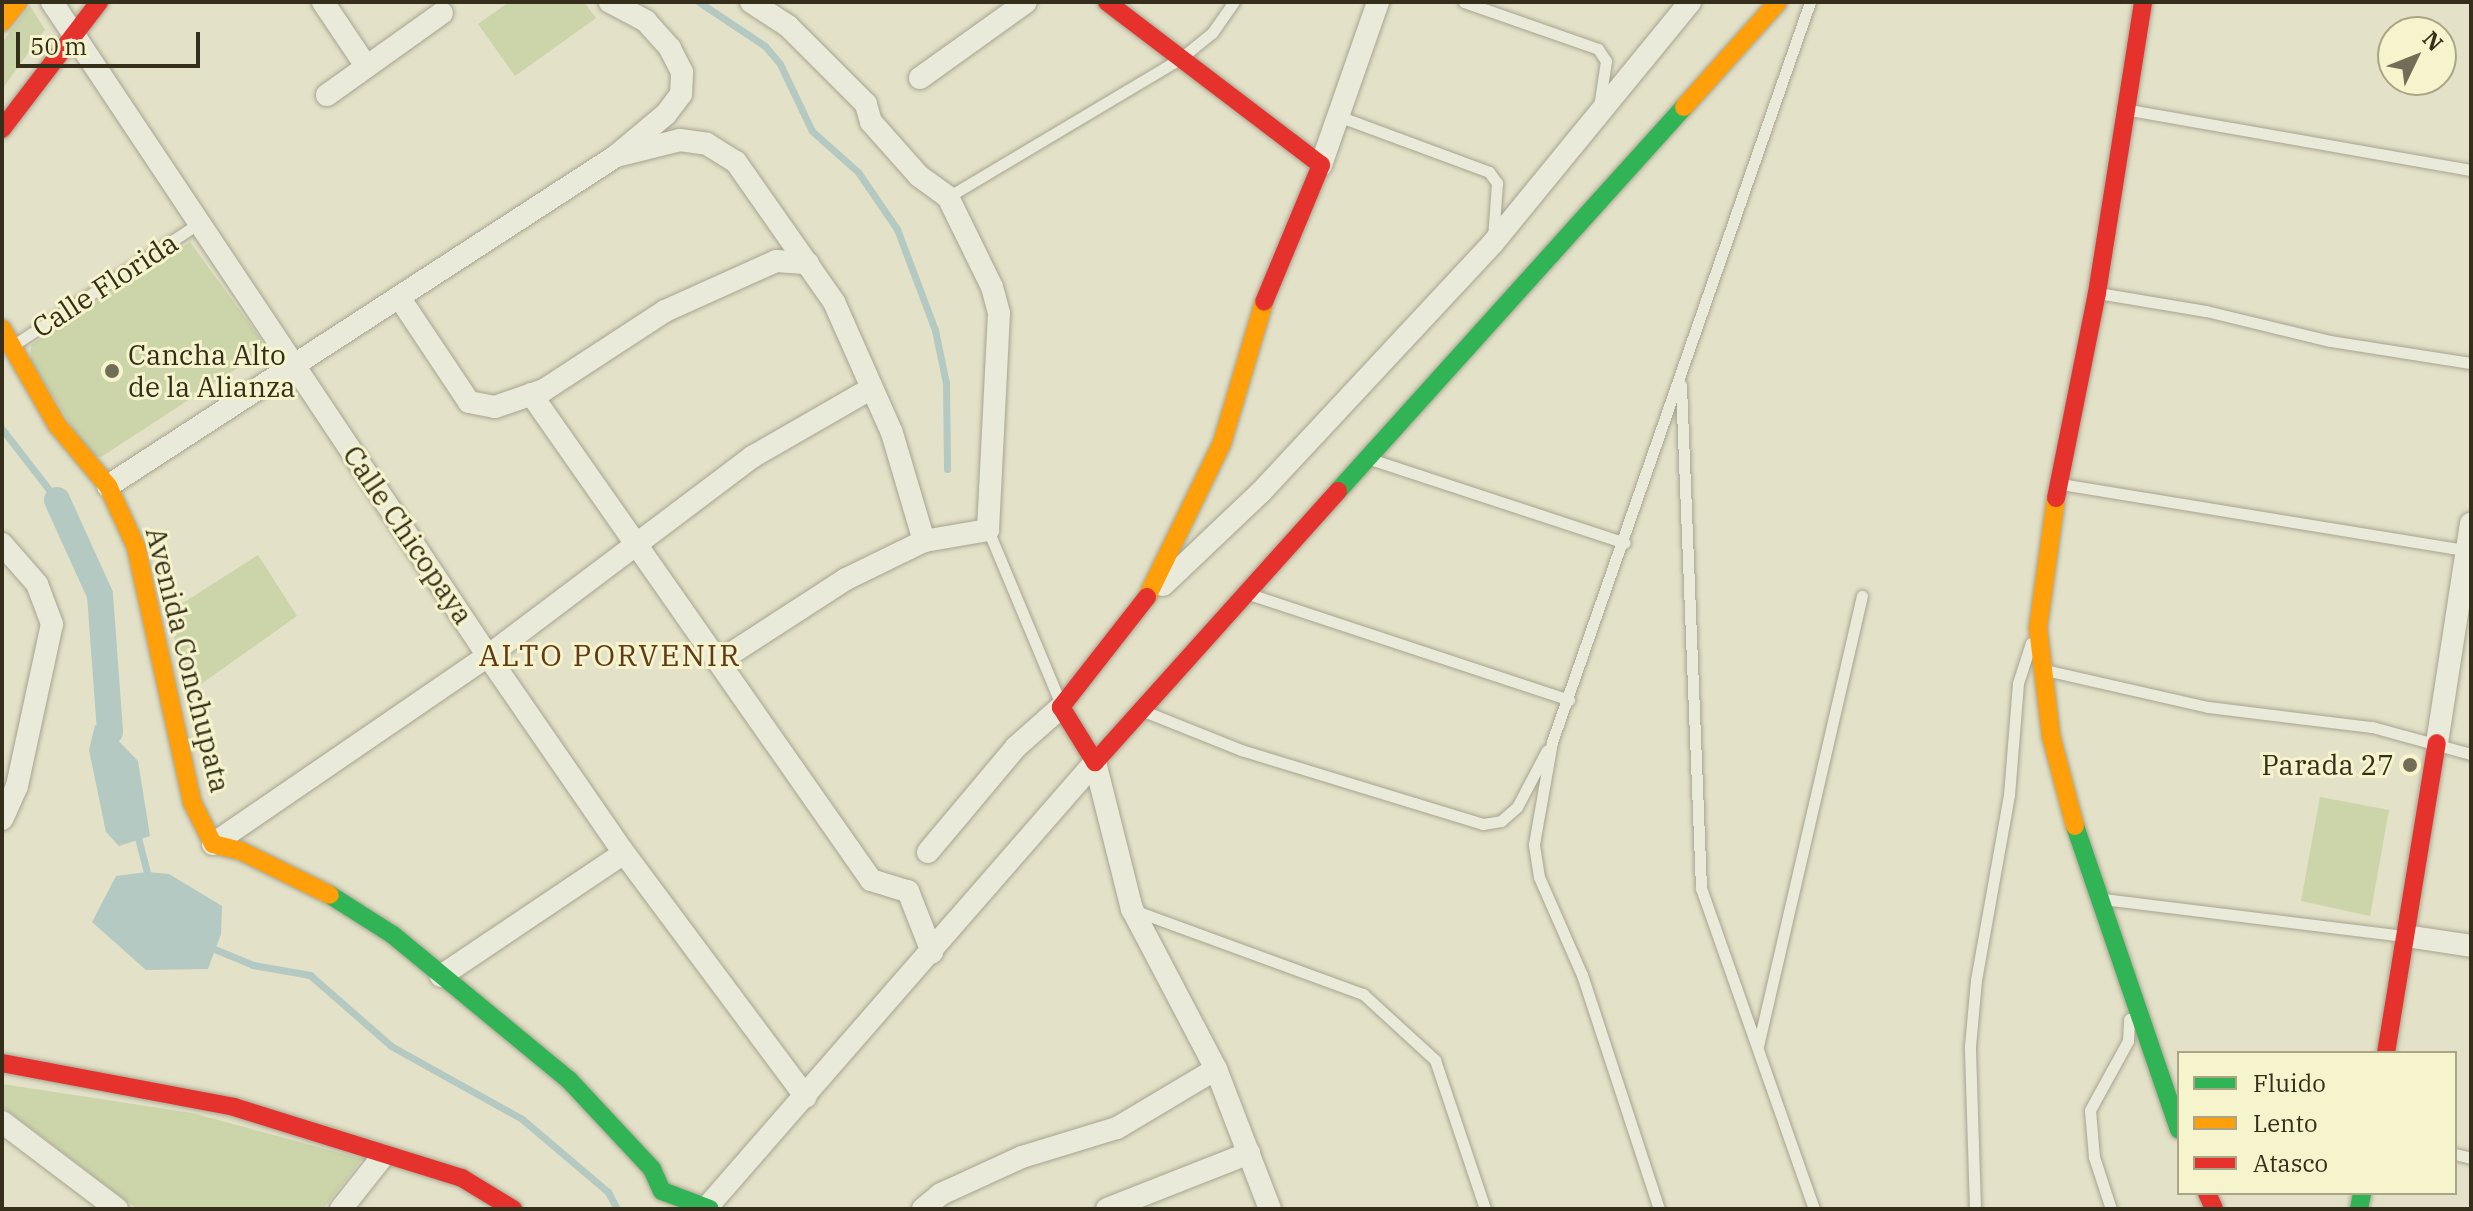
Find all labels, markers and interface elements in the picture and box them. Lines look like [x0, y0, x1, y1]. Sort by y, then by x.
scale bar [20, 16, 204, 66]
north arrow [2377, 16, 2457, 96]
text: N [2417, 24, 2450, 57]
text: 50 m [30, 30, 87, 62]
street label: Calle Florida [26, 226, 184, 344]
place label: Cancha Alto de la Alianza [128, 338, 296, 404]
marker: Cancha Alto de la Alianza [103, 362, 121, 380]
street label: Calle Chicopaya [336, 439, 480, 631]
street label: Avenida Conchupata [139, 524, 237, 796]
district label: ALTO PORVENIR [479, 637, 741, 673]
place label: Parada 27 [2262, 748, 2394, 782]
marker: Parada 27 [2401, 756, 2419, 774]
legend [2177, 1051, 2457, 1195]
text: Fluido [2253, 1067, 2326, 1099]
text: Lento [2253, 1107, 2317, 1139]
text: Atasco [2253, 1147, 2328, 1179]

